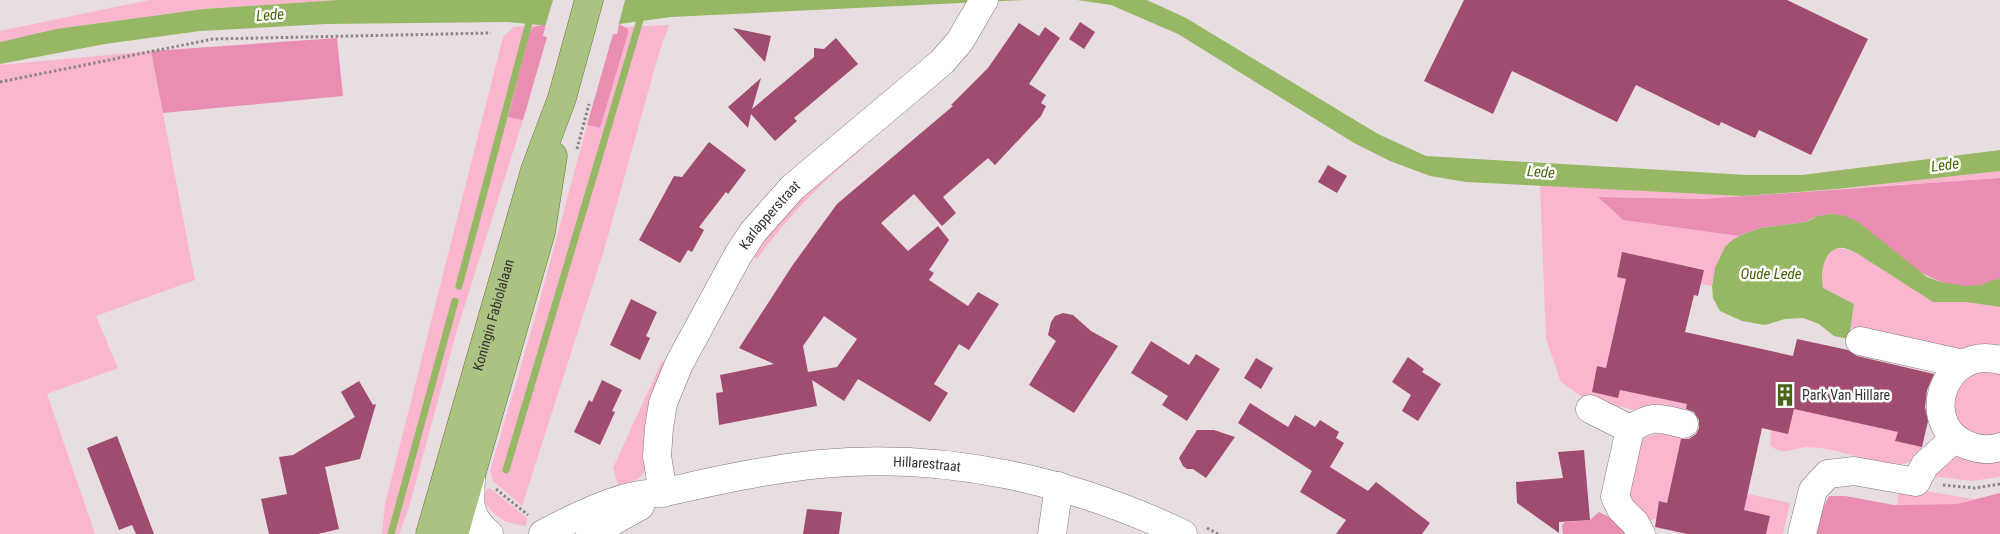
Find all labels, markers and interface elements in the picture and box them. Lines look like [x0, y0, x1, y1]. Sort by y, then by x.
water label: Lede [256, 5, 285, 25]
water label: Lede [1930, 154, 1960, 176]
water label: Lede [1527, 162, 1556, 182]
street label: Karlapperstraat [736, 177, 803, 252]
street label: Koningin Fabiolalaan [470, 257, 517, 372]
water label: Oude Lede [1740, 265, 1802, 283]
building icon: Park Van Hillare [1772, 382, 1798, 408]
place label: Park Van Hillare [1802, 387, 1891, 403]
street label: Hillarestraat [893, 453, 962, 475]

